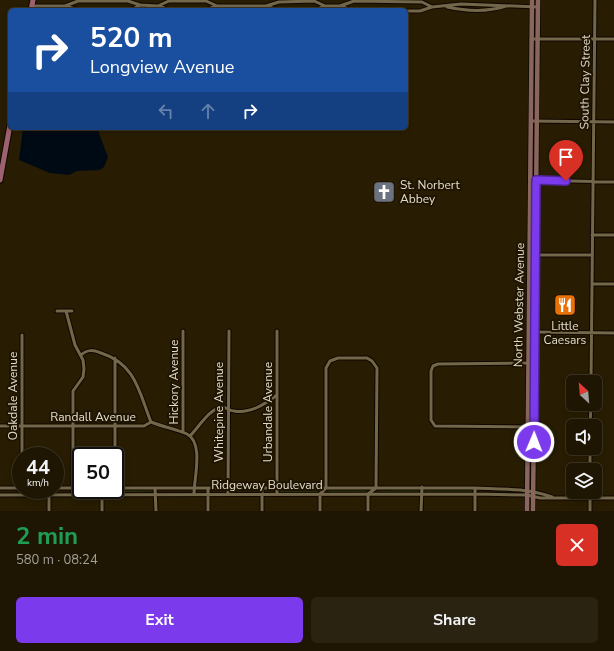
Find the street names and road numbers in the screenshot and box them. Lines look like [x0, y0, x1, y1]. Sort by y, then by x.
street label: South Clay Street [576, 34, 594, 130]
street label: North Webster Avenue [510, 243, 528, 367]
street label: Hickory Avenue [166, 340, 182, 424]
street label: Oakdale Avenue [5, 352, 21, 440]
street label: Whitepine Avenue [211, 362, 227, 462]
street label: Urbandale Avenue [260, 362, 276, 462]
street label: Randall Avenue [50, 409, 136, 425]
street label: Ridgeway Boulevard [211, 477, 323, 493]

